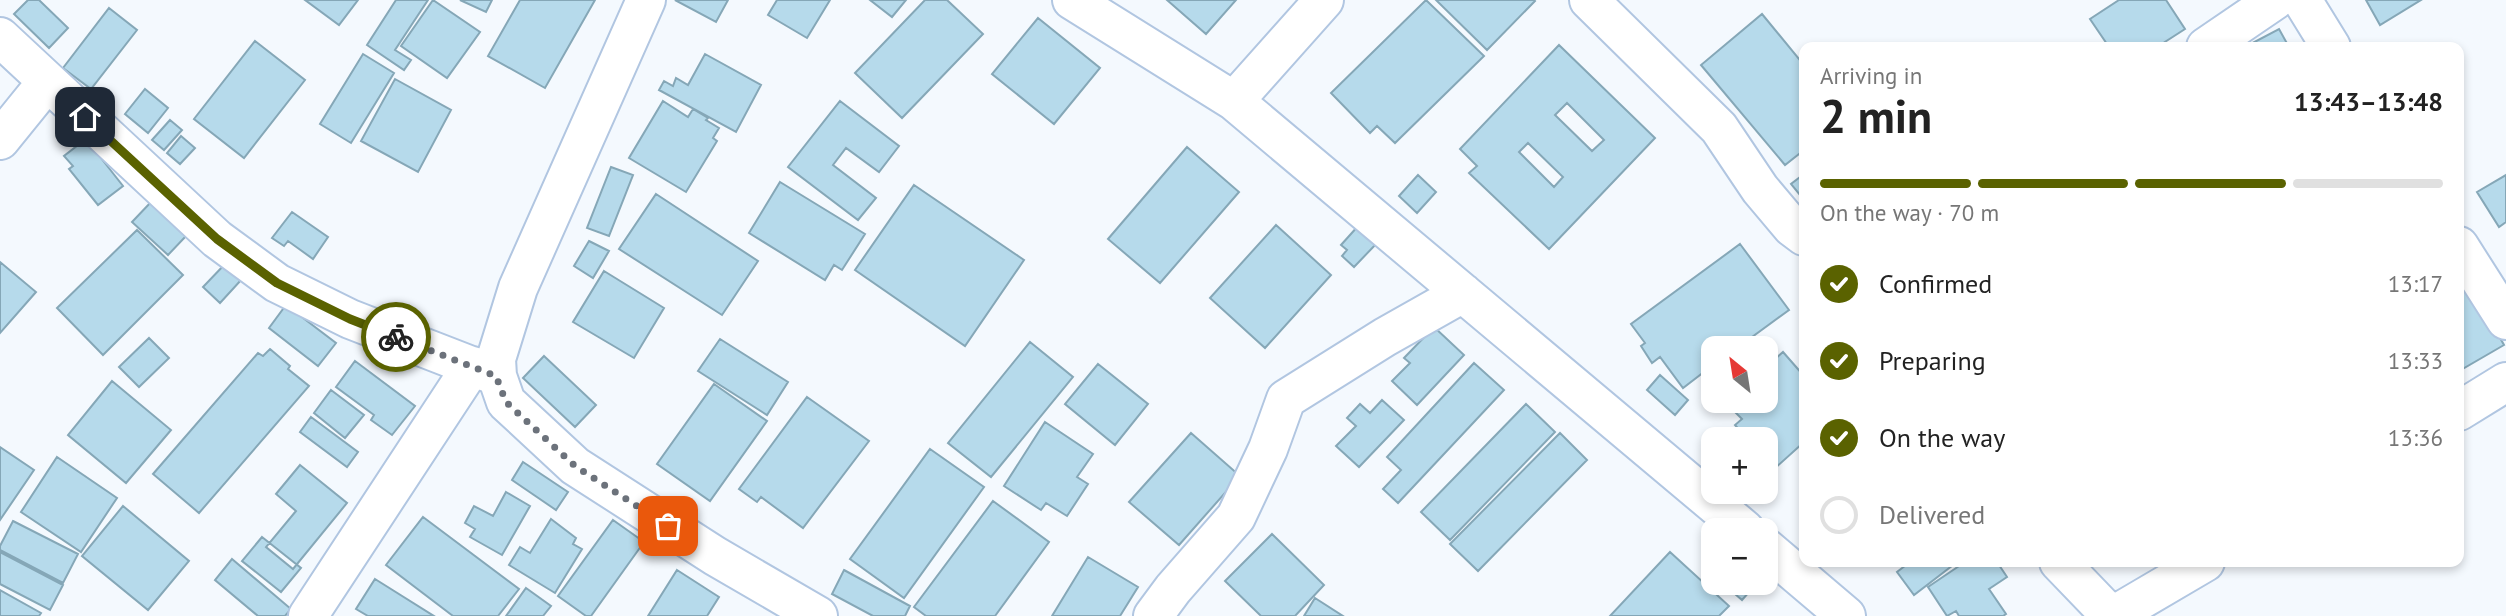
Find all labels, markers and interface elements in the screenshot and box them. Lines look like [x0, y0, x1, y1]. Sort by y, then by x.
text: Arriving in [1820, 61, 1922, 90]
text: 13:43–13:48 [2294, 85, 2443, 118]
text: 2 min [1820, 86, 1932, 146]
pin [55, 87, 115, 147]
icon: home [66, 98, 104, 136]
text: On the way · 70 m [1820, 198, 1999, 227]
icon: check [1820, 265, 1858, 303]
text: Confirmed [1879, 267, 1992, 300]
text: 13:17 [2388, 269, 2443, 298]
courier [361, 302, 431, 372]
icon: bike [377, 318, 415, 356]
north arrow [1701, 336, 1778, 413]
map controls [1701, 336, 1778, 595]
icon: check [1820, 342, 1858, 380]
text: Preparing [1879, 344, 1986, 377]
text: 13:33 [2388, 346, 2443, 375]
icon: check [1820, 419, 1858, 457]
text: On the way [1879, 421, 2005, 454]
text: 13:36 [2388, 423, 2443, 452]
button: + [1701, 427, 1778, 504]
pin [638, 496, 698, 556]
text: Delivered [1879, 498, 1985, 531]
icon: bag [649, 507, 687, 545]
button: − [1701, 518, 1778, 595]

